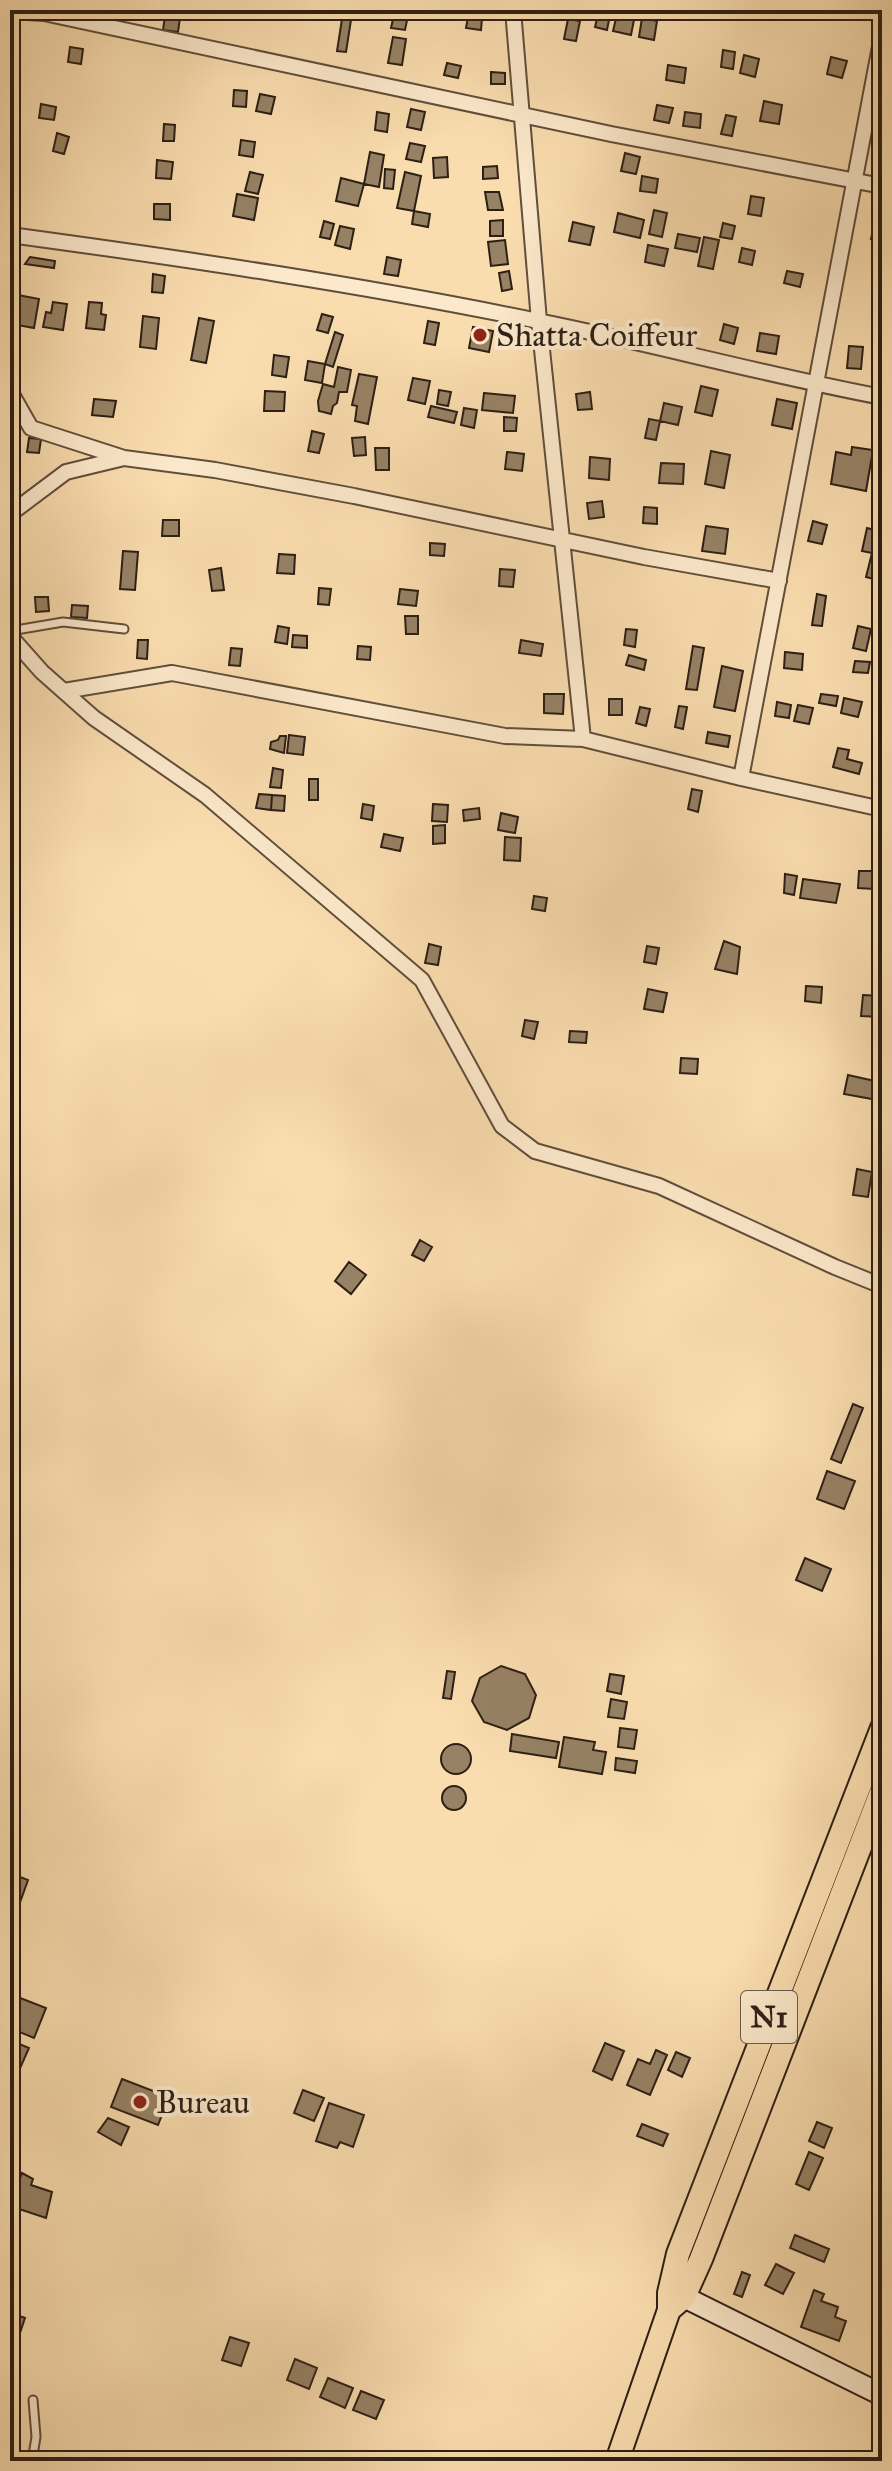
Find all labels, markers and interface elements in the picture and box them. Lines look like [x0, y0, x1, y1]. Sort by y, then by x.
place label: Shatta Coiffeur [496, 316, 697, 355]
marker: Shatta Coiffeur [471, 326, 489, 344]
road number: N1 [741, 1991, 797, 2043]
place label: Bureau [156, 2083, 250, 2122]
marker: Bureau [131, 2093, 149, 2111]

